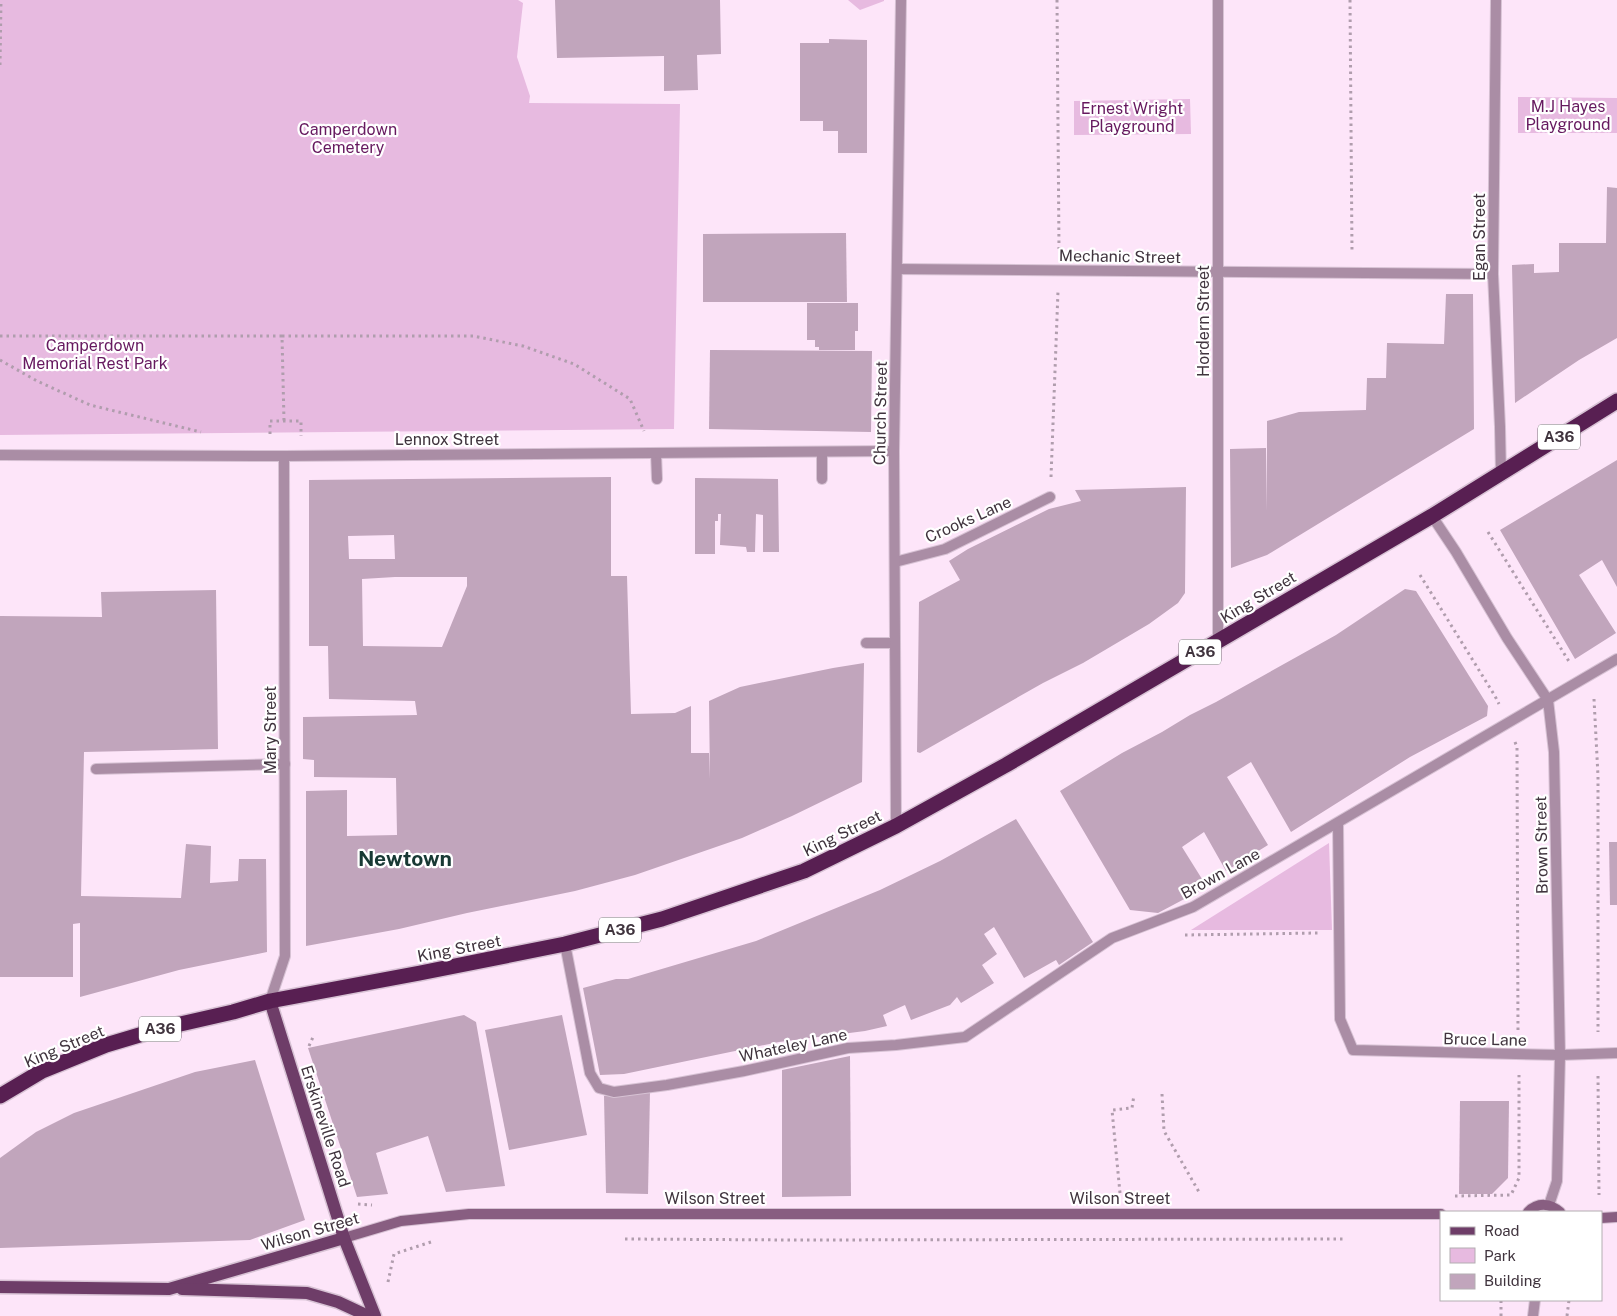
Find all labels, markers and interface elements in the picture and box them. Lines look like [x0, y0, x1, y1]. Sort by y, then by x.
park label: M.J Hayes Playground [1525, 97, 1611, 134]
park label: Ernest Wright Playground [1081, 99, 1183, 136]
park label: Camperdown Cemetery [299, 120, 397, 157]
street label: Egan Street [1470, 193, 1489, 281]
street label: Mechanic Street [1059, 246, 1181, 267]
street label: Hordern Street [1194, 265, 1213, 377]
park label: Camperdown Memorial Rest Park [22, 336, 168, 373]
street label: Church Street [870, 361, 891, 465]
road number: A36 [1538, 424, 1580, 450]
street label: Lennox Street [395, 430, 499, 449]
street label: Crooks Lane [922, 492, 1014, 547]
street label: King Street [1217, 567, 1299, 627]
road number: A36 [1179, 640, 1221, 664]
street label: Mary Street [261, 686, 280, 774]
street label: Brown Street [1531, 796, 1552, 894]
street label: King Street [800, 806, 884, 861]
street label: Brown Lane [1177, 844, 1263, 903]
district label: Newtown [358, 846, 452, 871]
road number: A36 [599, 918, 641, 942]
street label: King Street [416, 931, 503, 966]
road number: A36 [139, 1016, 181, 1042]
street label: King Street [21, 1021, 107, 1072]
street label: Whateley Lane [737, 1025, 849, 1066]
street label: Bruce Lane [1443, 1029, 1527, 1050]
street label: Erskineville Road [297, 1063, 354, 1190]
street label: Wilson Street [665, 1189, 765, 1208]
street label: Wilson Street [1070, 1189, 1170, 1208]
street label: Wilson Street [259, 1208, 361, 1255]
legend [1440, 1211, 1602, 1301]
text: Road [1484, 1222, 1520, 1239]
text: Park [1484, 1247, 1516, 1264]
text: Building [1484, 1272, 1542, 1289]

